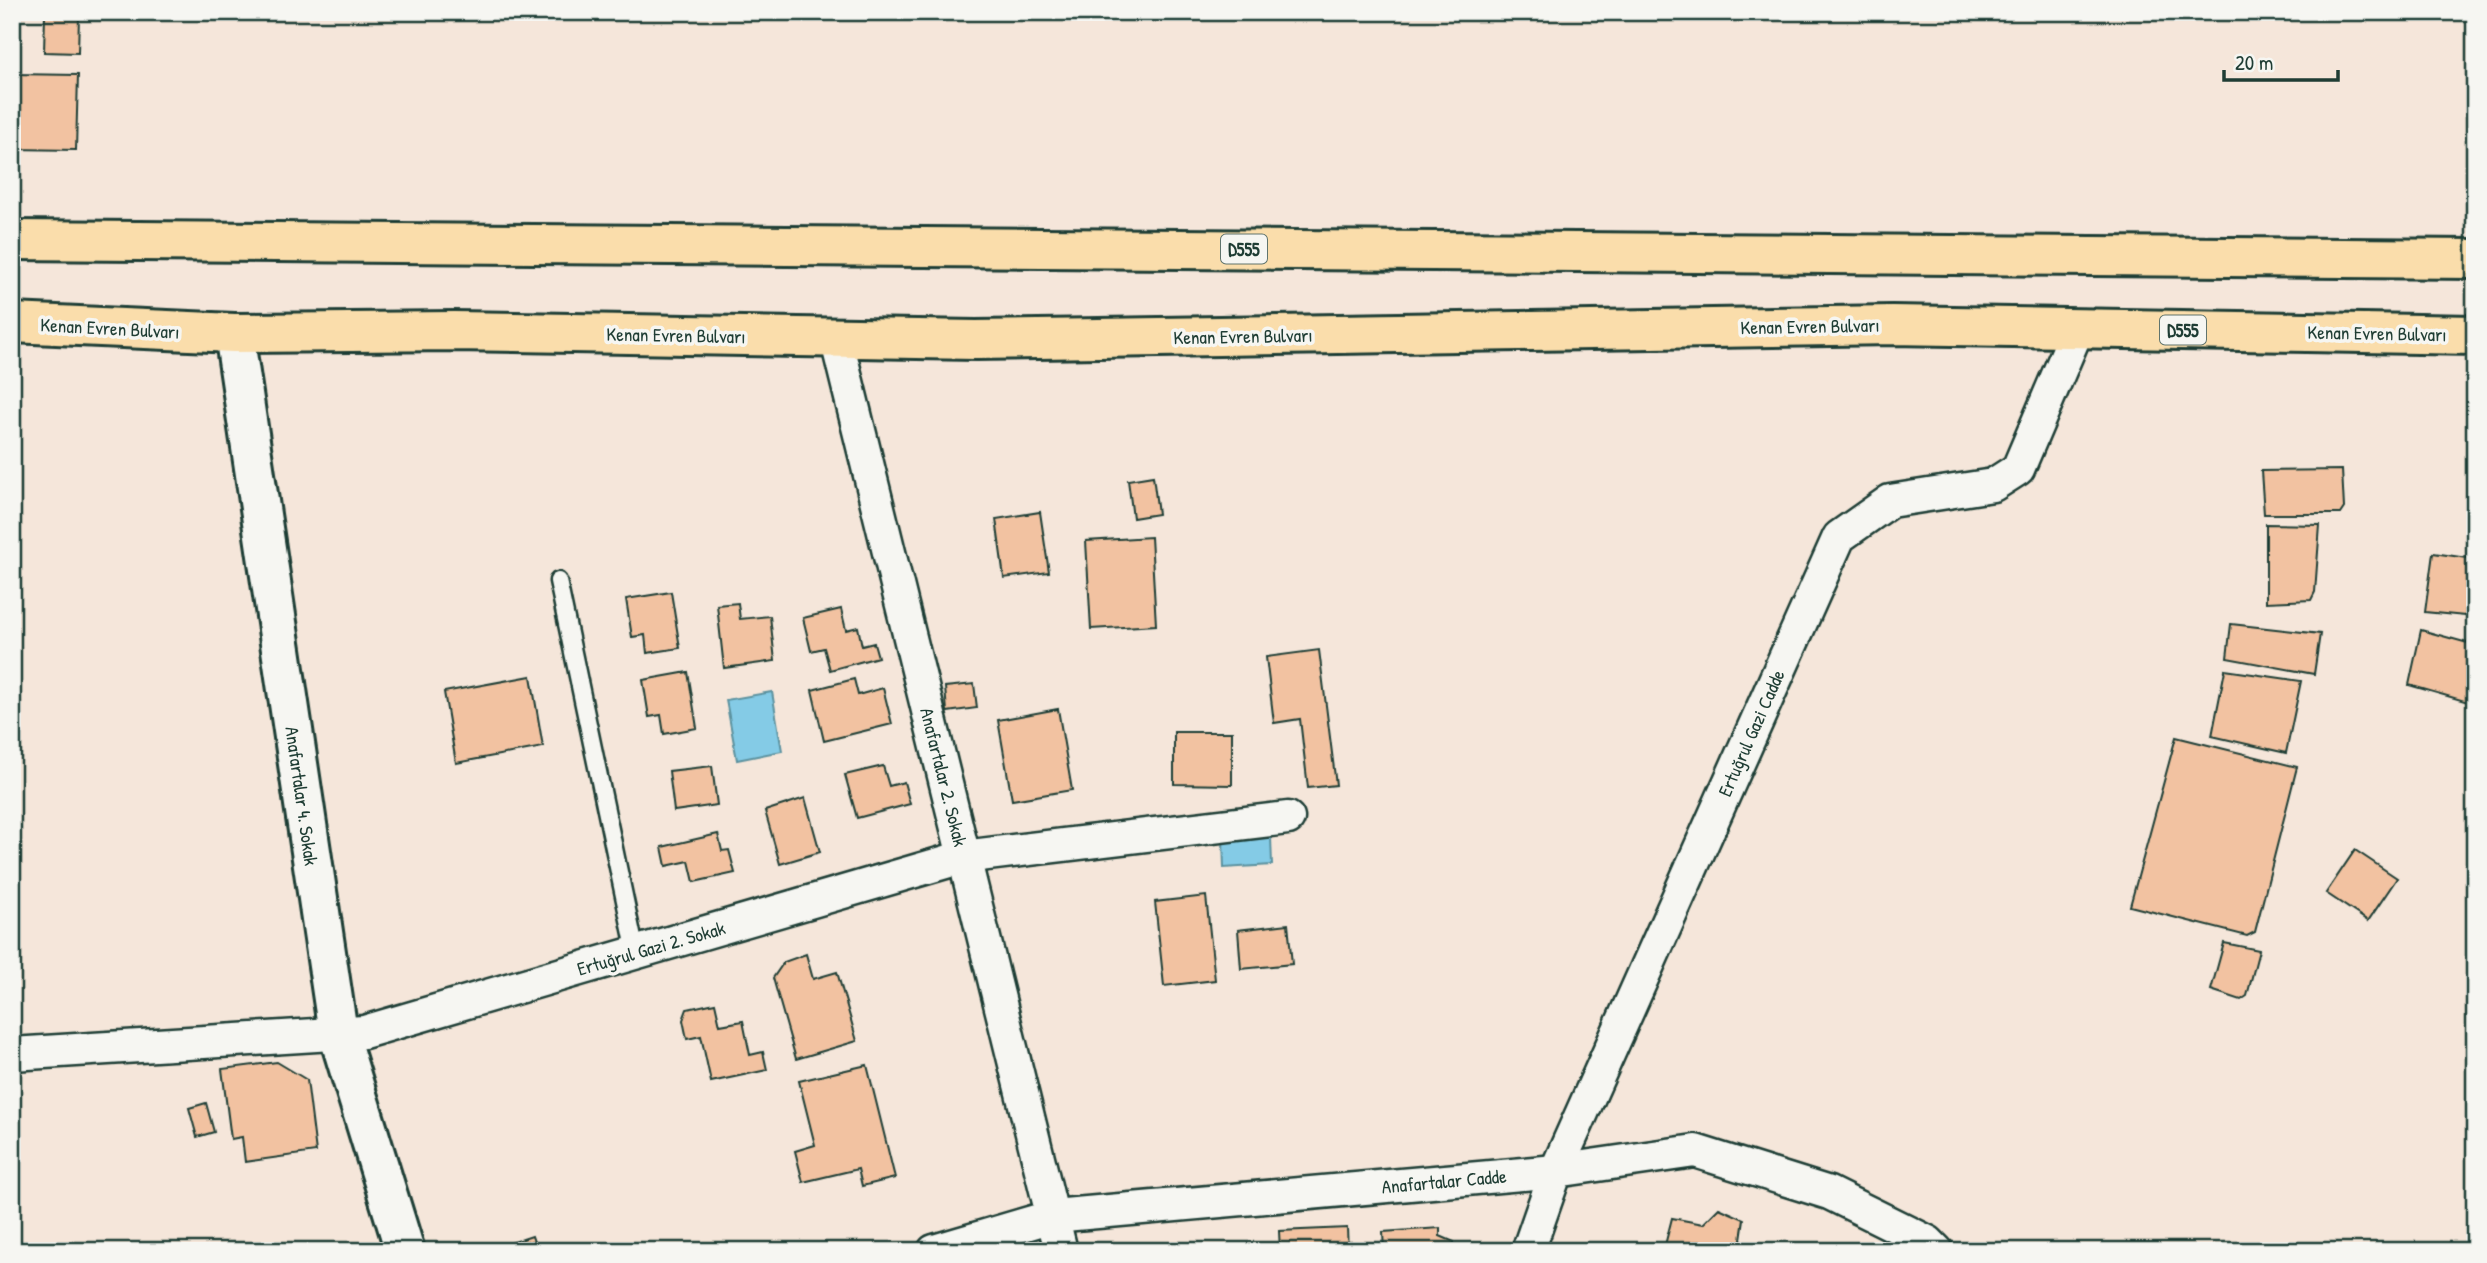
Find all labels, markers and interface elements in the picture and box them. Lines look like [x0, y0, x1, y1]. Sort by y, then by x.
scale bar [2224, 38, 2338, 82]
text: 20 m [2235, 48, 2273, 77]
road number: D555 [1221, 234, 1267, 264]
street label: Kenan Evren Bulvarı [40, 311, 180, 345]
street label: Kenan Evren Bulvarı [1740, 312, 1880, 340]
road number: D555 [2160, 316, 2206, 344]
street label: Kenan Evren Bulvarı [2307, 319, 2447, 347]
street label: Kenan Evren Bulvarı [606, 321, 746, 349]
street label: Kenan Evren Bulvarı [1173, 322, 1313, 350]
street label: Ertuğrul Gazi Cadde [1711, 665, 1791, 801]
street label: Anafartalar 2. Sokak [914, 705, 974, 849]
street label: Anafartalar 4. Sokak [279, 725, 325, 867]
street label: Ertuğrul Gazi 2. Sokak [574, 914, 728, 982]
street label: Anafartalar Cadde [1380, 1163, 1508, 1199]

